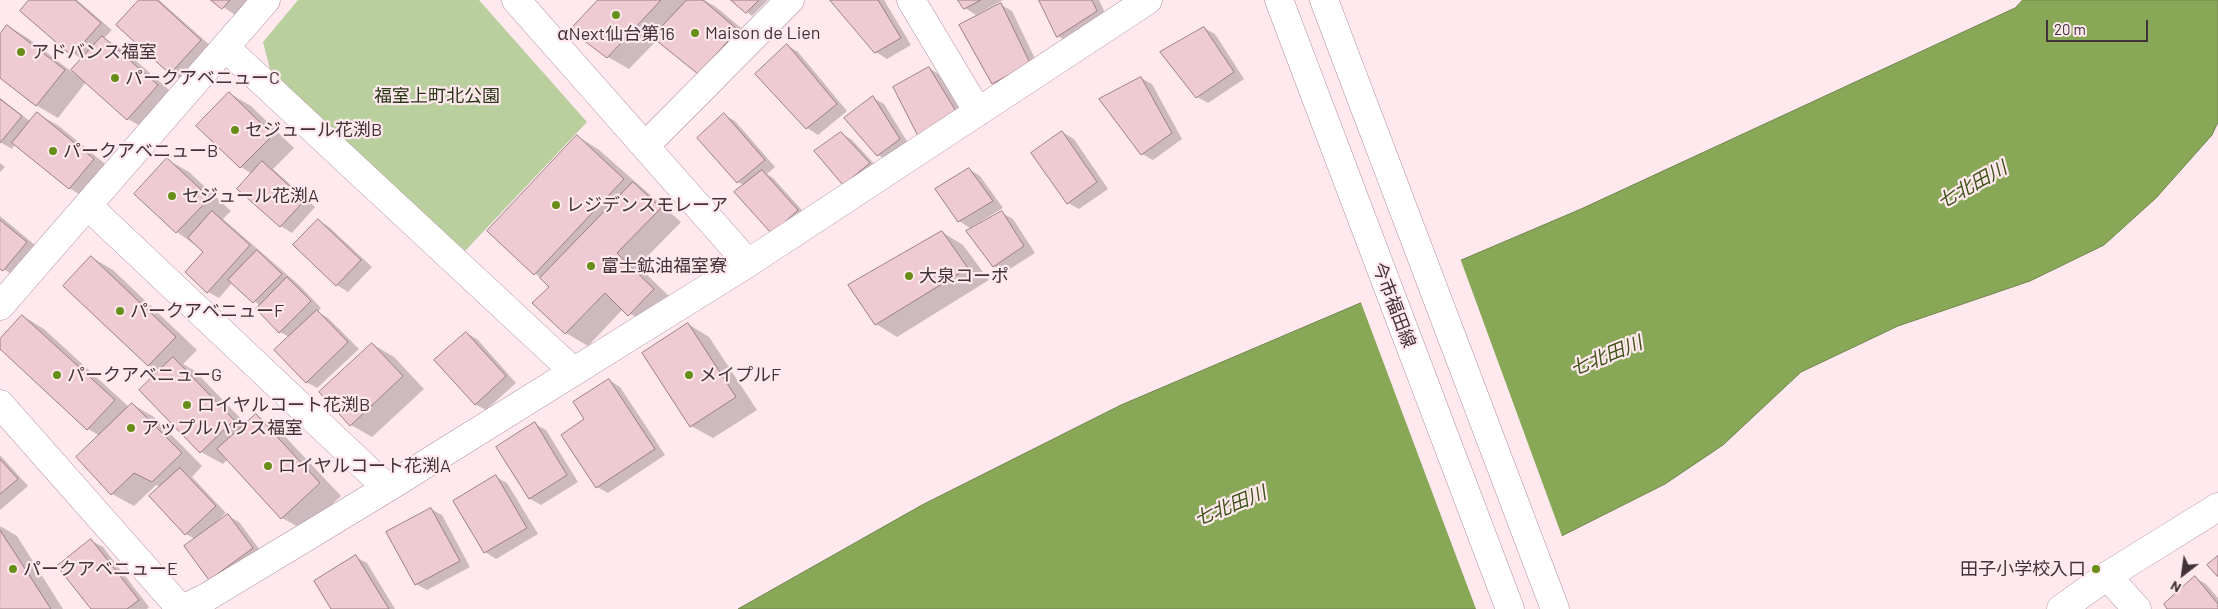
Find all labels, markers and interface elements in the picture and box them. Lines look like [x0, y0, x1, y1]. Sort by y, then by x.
marker: αNext仙台第16 [610, 9, 622, 21]
scale bar [2048, 10, 2150, 42]
text: 20 m [2054, 20, 2086, 38]
place label: Maison de Lien [705, 22, 821, 44]
place label: αNext仙台第16 [557, 23, 675, 45]
marker: Maison de Lien [689, 27, 701, 39]
place label: アドバンス福室 [31, 41, 157, 63]
marker: アドバンス福室 [15, 46, 27, 58]
place label: パークアベニューC [125, 67, 280, 89]
marker: パークアベニューC [109, 72, 121, 84]
park label: 福室上町北公園 [374, 85, 500, 107]
place label: セジュール花渕B [245, 119, 382, 141]
marker: セジュール花渕B [229, 124, 241, 136]
place label: パークアベニューB [63, 140, 218, 162]
marker: パークアベニューB [47, 145, 59, 157]
water label: 七北田川 [1933, 157, 2011, 213]
place label: セジュール花渕A [182, 185, 319, 207]
marker: セジュール花渕A [166, 190, 178, 202]
place label: レジデンスモレーア [566, 194, 728, 216]
marker: レジデンスモレーア [550, 199, 562, 211]
place label: 富士鉱油福室寮 [601, 255, 727, 277]
street label: 今市福田線 [1368, 259, 1420, 351]
marker: 富士鉱油福室寮 [585, 260, 597, 272]
place label: 大泉コーポ [919, 265, 1009, 287]
marker: 大泉コーポ [903, 270, 915, 282]
place label: パークアベニューF [130, 300, 284, 322]
marker: パークアベニューF [114, 305, 126, 317]
water label: 七北田川 [1566, 331, 1646, 381]
place label: パークアベニューG [67, 364, 222, 386]
place label: メイプルF [699, 364, 781, 386]
marker: パークアベニューG [51, 369, 63, 381]
marker: メイプルF [683, 369, 695, 381]
place label: ロイヤルコート花渕B [197, 394, 370, 416]
marker: ロイヤルコート花渕B [181, 399, 193, 411]
place label: アップルハウス福室 [141, 417, 303, 439]
marker: アップルハウス福室 [125, 422, 137, 434]
place label: ロイヤルコート花渕A [278, 455, 451, 477]
marker: ロイヤルコート花渕A [262, 460, 274, 472]
water label: 七北田川 [1190, 481, 1270, 531]
north arrow [2158, 549, 2208, 599]
place label: パークアベニューE [23, 558, 178, 580]
place label: 田子小学校入口 [1960, 558, 2086, 580]
marker: パークアベニューE [7, 563, 19, 575]
marker: 田子小学校入口 [2090, 563, 2102, 575]
text: N [2167, 578, 2184, 597]

